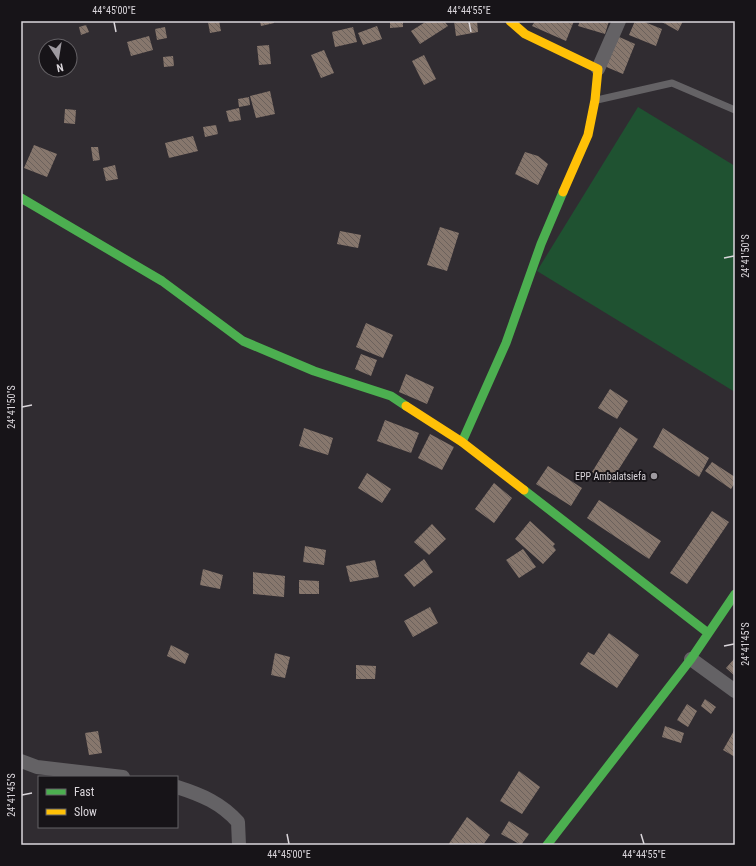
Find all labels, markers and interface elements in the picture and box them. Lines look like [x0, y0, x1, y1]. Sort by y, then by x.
text: 44°45'00"E [92, 5, 136, 16]
text: 44°44'55"E [447, 5, 491, 16]
north arrow [38, 38, 78, 78]
text: N [55, 60, 65, 74]
text: 24°41'50"S [740, 234, 751, 278]
text: 24°41'50"S [6, 385, 17, 429]
place label: EPP Ambalatsiefa [575, 471, 646, 482]
marker: EPP Ambalatsiefa [649, 471, 659, 481]
text: 24°41'45"S [740, 622, 751, 666]
text: 24°41'45"S [6, 773, 17, 817]
legend [38, 776, 178, 828]
text: Fast [74, 785, 95, 799]
text: Slow [74, 805, 97, 819]
text: 44°45'00"E [267, 849, 311, 860]
text: 44°44'55"E [622, 849, 666, 860]

